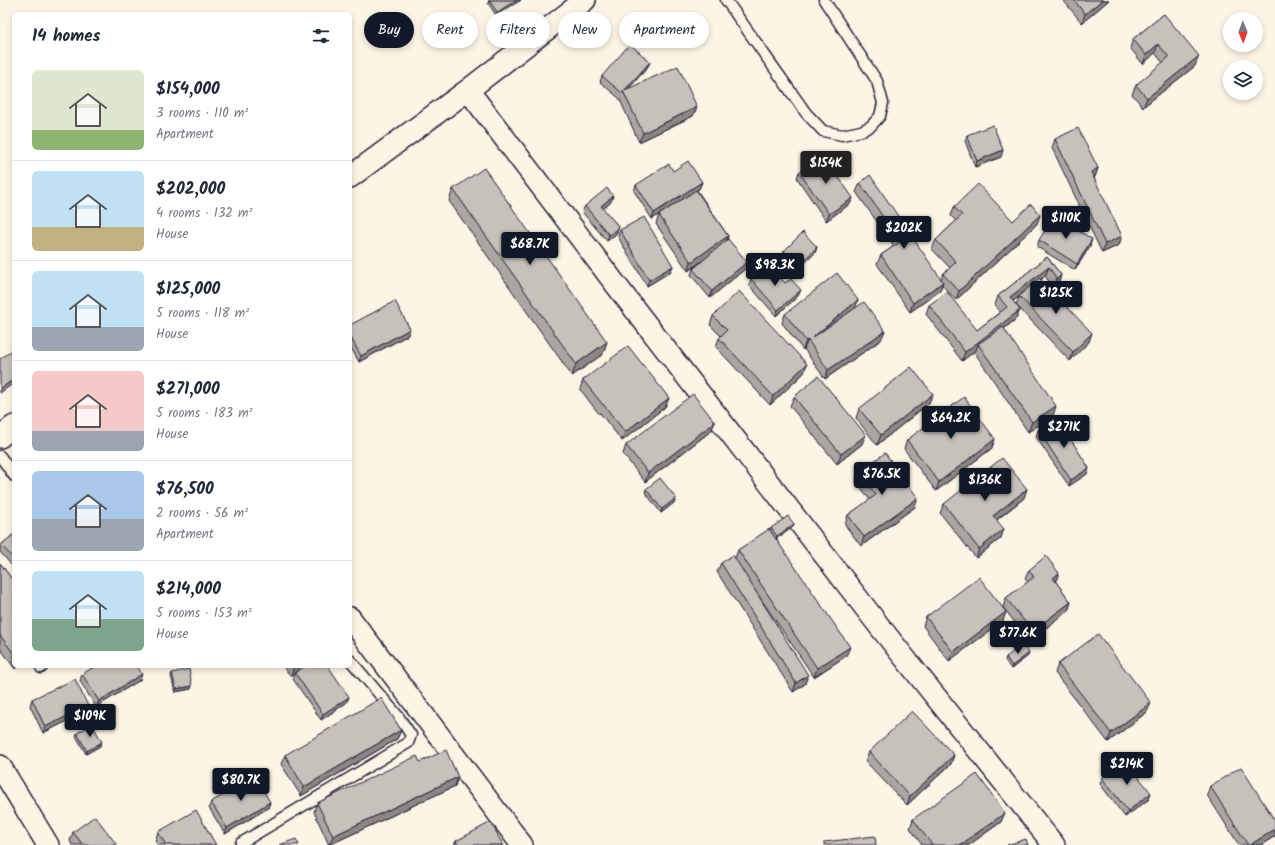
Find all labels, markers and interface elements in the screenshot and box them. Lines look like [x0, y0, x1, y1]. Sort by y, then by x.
chip: Buy [364, 12, 414, 48]
chip: Rent [422, 12, 478, 48]
chip: Filters [486, 12, 550, 48]
chip: New [558, 12, 611, 48]
chip: Apartment [619, 12, 709, 48]
north arrow [1223, 12, 1263, 52]
map controls [1223, 12, 1263, 100]
text: 14 homes [32, 23, 100, 50]
icon: filters [310, 25, 332, 47]
button: layers [1223, 60, 1263, 100]
text: $154,000 [156, 76, 220, 103]
icon: home [64, 86, 112, 134]
text: 3 rooms · 110 m² [156, 103, 248, 124]
text: Apartment [156, 124, 214, 145]
pin: $154K [798, 151, 854, 185]
text: $154K [809, 153, 843, 174]
text: $202,000 [156, 176, 225, 203]
icon: home [64, 187, 112, 235]
text: 4 rooms · 132 m² [156, 203, 252, 224]
pin: $110K [1038, 206, 1094, 240]
text: $110K [1051, 208, 1081, 229]
pin: $202K [876, 216, 932, 250]
text: $202K [885, 218, 923, 239]
text: House [156, 224, 188, 245]
pin: $68.7K [497, 232, 563, 266]
text: $68.7K [510, 234, 550, 255]
pin: $98.3K [742, 253, 808, 287]
text: $98.3K [755, 255, 795, 276]
text: $125,000 [156, 276, 220, 303]
pin: $125K [1028, 281, 1084, 315]
text: $125K [1039, 283, 1073, 304]
icon: home [64, 287, 112, 335]
text: 5 rooms · 118 m² [156, 303, 249, 324]
text: House [156, 324, 188, 345]
text: $271,000 [156, 376, 220, 403]
icon: home [64, 387, 112, 435]
text: 5 rooms · 183 m² [156, 403, 253, 424]
pin: $64.2K [918, 406, 984, 440]
text: $64.2K [931, 408, 971, 429]
pin: $271K [1036, 415, 1092, 449]
text: $271K [1047, 417, 1081, 438]
text: House [156, 424, 188, 445]
pin: $76.5K [849, 462, 915, 496]
text: $76.5K [863, 464, 901, 485]
pin: $136K [957, 468, 1013, 502]
text: $136K [968, 470, 1002, 491]
text: $76,500 [156, 476, 214, 503]
icon: home [64, 487, 112, 535]
text: 2 rooms · 56 m² [156, 503, 248, 524]
text: Apartment [156, 524, 214, 545]
text: $214,000 [156, 576, 221, 603]
icon: home [64, 587, 112, 635]
text: 5 rooms · 153 m² [156, 603, 252, 624]
pin: $77.6K [985, 621, 1051, 655]
text: $77.6K [999, 623, 1037, 644]
text: House [156, 624, 188, 645]
pin: $109K [62, 704, 118, 738]
text: $109K [74, 706, 106, 727]
pin: $214K [1099, 752, 1155, 786]
text: $214K [1110, 754, 1144, 775]
pin: $80.7K [208, 768, 274, 802]
text: $80.7K [221, 770, 261, 791]

